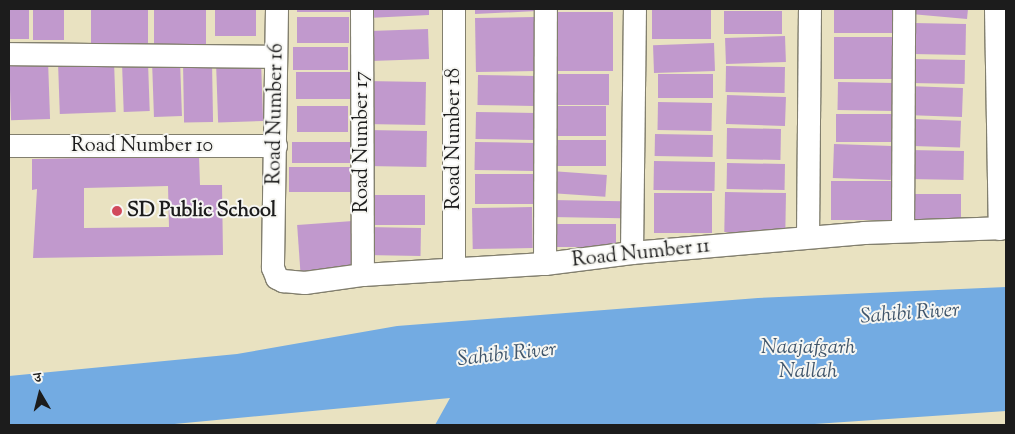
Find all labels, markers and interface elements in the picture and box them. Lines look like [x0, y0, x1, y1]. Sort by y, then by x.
street label: Road Number 16 [263, 43, 289, 185]
street label: Road Number 18 [442, 68, 466, 210]
street label: Road Number 17 [350, 71, 374, 213]
street label: Road Number 10 [71, 134, 213, 158]
place label: SD Public School [127, 199, 276, 223]
marker: SD Public School [111, 205, 123, 217]
street label: Road Number 11 [571, 235, 711, 273]
water label: Sahibi River [860, 298, 960, 330]
water label: Naajafgarh Nallah [761, 335, 855, 385]
water label: Sahibi River [456, 337, 558, 373]
north arrow [15, 369, 65, 419]
text: उ [33, 369, 43, 390]

